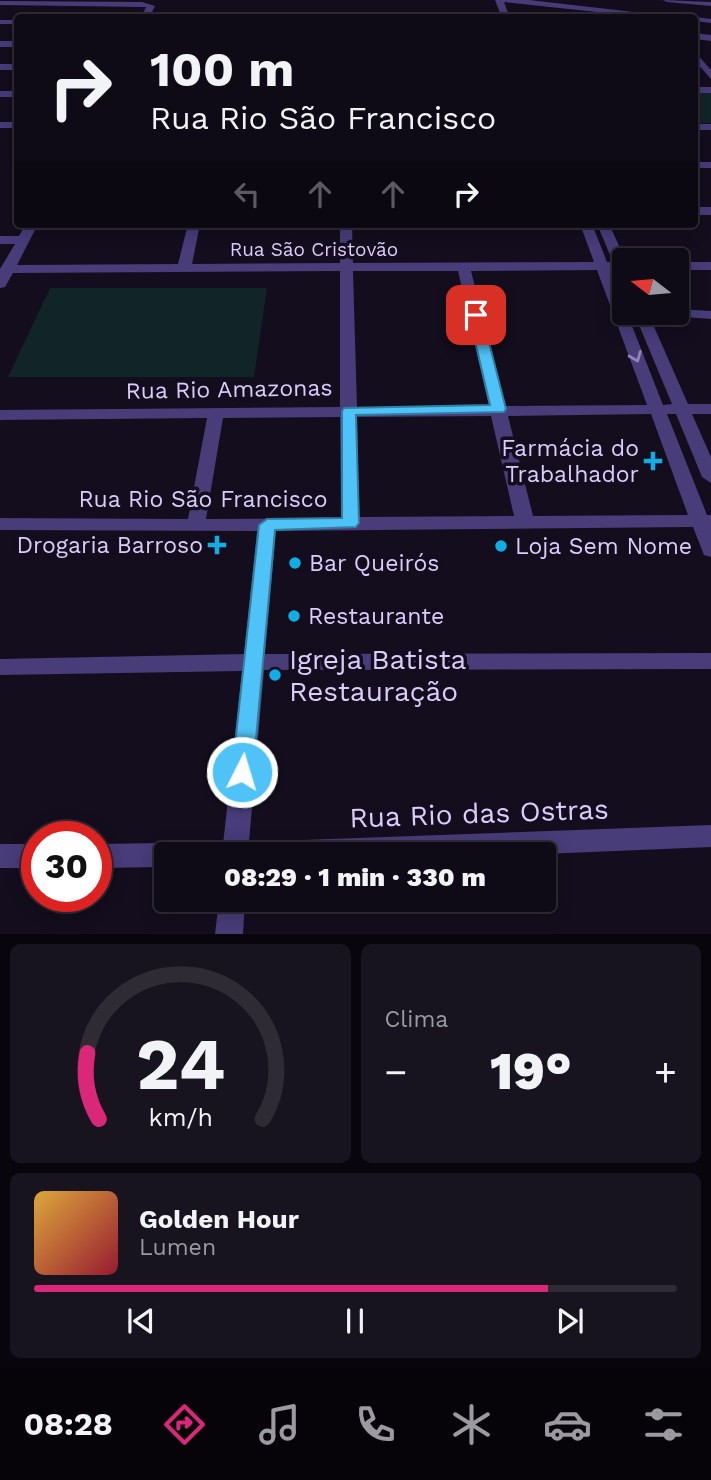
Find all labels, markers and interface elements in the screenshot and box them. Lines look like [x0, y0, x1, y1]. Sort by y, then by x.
text: 100 m [150, 40, 294, 98]
icon: right [35, 42, 126, 133]
text: Rua Rio São Francisco [150, 99, 496, 137]
icon: left [228, 175, 266, 213]
icon: ahead [301, 175, 339, 213]
icon: ahead [374, 175, 412, 213]
icon: right [447, 175, 485, 213]
street label: Rua São Cristovão [230, 238, 398, 261]
north arrow [612, 248, 690, 326]
map controls [612, 248, 689, 325]
pin [446, 285, 506, 345]
icon: arrive [457, 296, 495, 334]
one-way arrow [627, 350, 641, 362]
street label: Rua Rio Amazonas [125, 374, 333, 405]
place label: Farmácia do Trabalhador [501, 435, 639, 488]
marker: Farmácia do Trabalhador [645, 453, 661, 469]
street label: Rua Rio São Francisco [79, 486, 327, 513]
place label: Drogaria Barroso [16, 532, 203, 559]
place label: Loja Sem Nome [515, 533, 692, 560]
marker: Drogaria Barroso [209, 537, 225, 553]
marker: Loja Sem Nome [493, 538, 509, 554]
place label: Bar Queirós [309, 550, 439, 577]
marker: Bar Queirós [287, 555, 303, 571]
place label: Restaurante [308, 603, 444, 630]
marker: Restaurante [286, 608, 302, 624]
place label: Igreja Batista Restauração [289, 643, 466, 708]
marker: Igreja Batista Restauração [267, 667, 283, 683]
position arrow [205, 735, 279, 809]
street label: Rua Rio das Ostras [349, 792, 609, 835]
speed limit sign: 30 [21, 821, 112, 912]
text: 08:29 · 1 min · 330 m [224, 862, 486, 892]
text: Clima [385, 1006, 448, 1033]
text: 24 [135, 1022, 225, 1108]
text: 19° [490, 1041, 572, 1102]
text: − [385, 1050, 407, 1094]
text: + [654, 1050, 677, 1094]
text: km/h [148, 1103, 212, 1132]
text: Golden Hour [139, 1204, 299, 1234]
text: Lumen [139, 1234, 216, 1261]
icon: previous [122, 1302, 160, 1340]
icon: pause [336, 1302, 374, 1340]
icon: next [551, 1302, 589, 1340]
icon: directions [160, 1400, 209, 1449]
icon: music [255, 1400, 304, 1449]
icon: phone [351, 1400, 400, 1449]
icon: climate [447, 1400, 496, 1449]
icon: car [543, 1400, 592, 1449]
icon: filters [639, 1400, 688, 1449]
text: 08:28 [23, 1405, 113, 1443]

